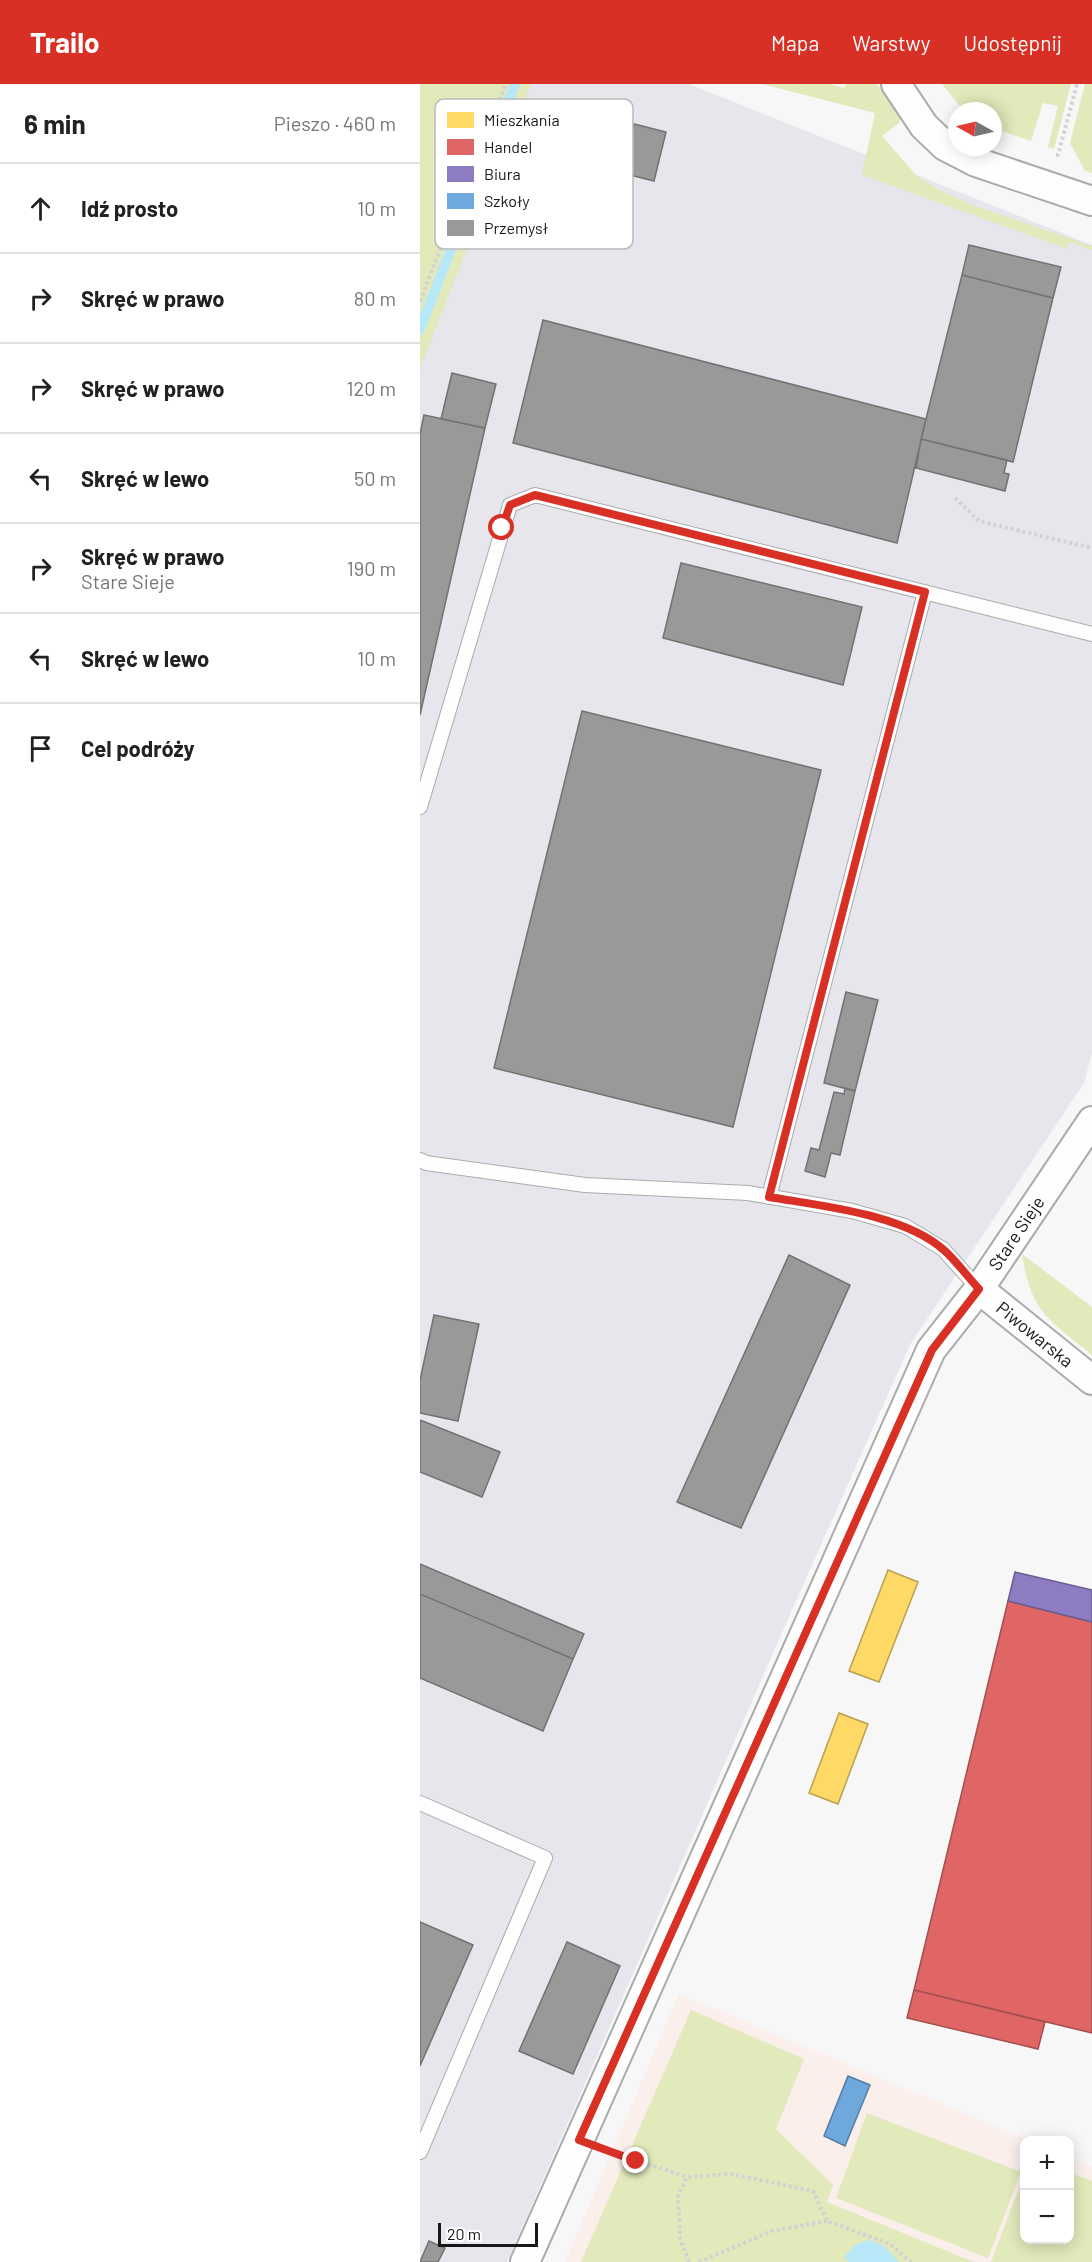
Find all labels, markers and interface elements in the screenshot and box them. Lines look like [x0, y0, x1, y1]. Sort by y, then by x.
text: Trailo [30, 25, 100, 59]
text: Mapa [771, 30, 819, 55]
text: Warstwy [852, 30, 930, 55]
text: Udostępnij [963, 30, 1062, 55]
legend [435, 99, 633, 249]
north arrow [948, 102, 1002, 156]
text: 6 min [24, 108, 86, 139]
text: Mieszkania [484, 110, 560, 129]
text: Pieszo · 460 m [274, 111, 396, 135]
text: Handel [484, 137, 532, 156]
text: Biura [484, 164, 521, 183]
text: Szkoły [484, 191, 530, 210]
icon: ahead [24, 192, 57, 225]
text: Idź prosto [81, 195, 178, 221]
text: 10 m [357, 196, 396, 220]
text: Przemysł [484, 218, 549, 237]
icon: right [24, 282, 57, 315]
text: Skręć w prawo [81, 285, 225, 311]
text: 80 m [354, 286, 396, 310]
icon: right [24, 372, 57, 405]
text: Skręć w prawo [81, 375, 225, 401]
text: 120 m [346, 376, 396, 400]
icon: left [24, 462, 57, 495]
text: Skręć w lewo [81, 465, 209, 491]
text: 50 m [354, 466, 396, 490]
route start [488, 514, 514, 540]
text: Skręć w prawo [81, 543, 225, 569]
icon: right [24, 552, 57, 585]
text: 190 m [347, 556, 396, 580]
text: Stare Sieje [81, 569, 175, 593]
icon: left [24, 642, 57, 675]
text: Skręć w lewo [81, 645, 209, 671]
text: 10 m [357, 646, 396, 670]
icon: arrive [24, 732, 57, 765]
text: Cel podróży [81, 735, 195, 761]
street label: Stare Sieje [983, 1192, 1049, 1274]
street label: Piwowarska [992, 1296, 1078, 1372]
map controls [1020, 2136, 1074, 2244]
button: + [1020, 2136, 1074, 2190]
route end [622, 2147, 648, 2173]
button: − [1020, 2190, 1074, 2244]
scale bar [438, 2220, 538, 2248]
text: 20 m [447, 2224, 481, 2243]

